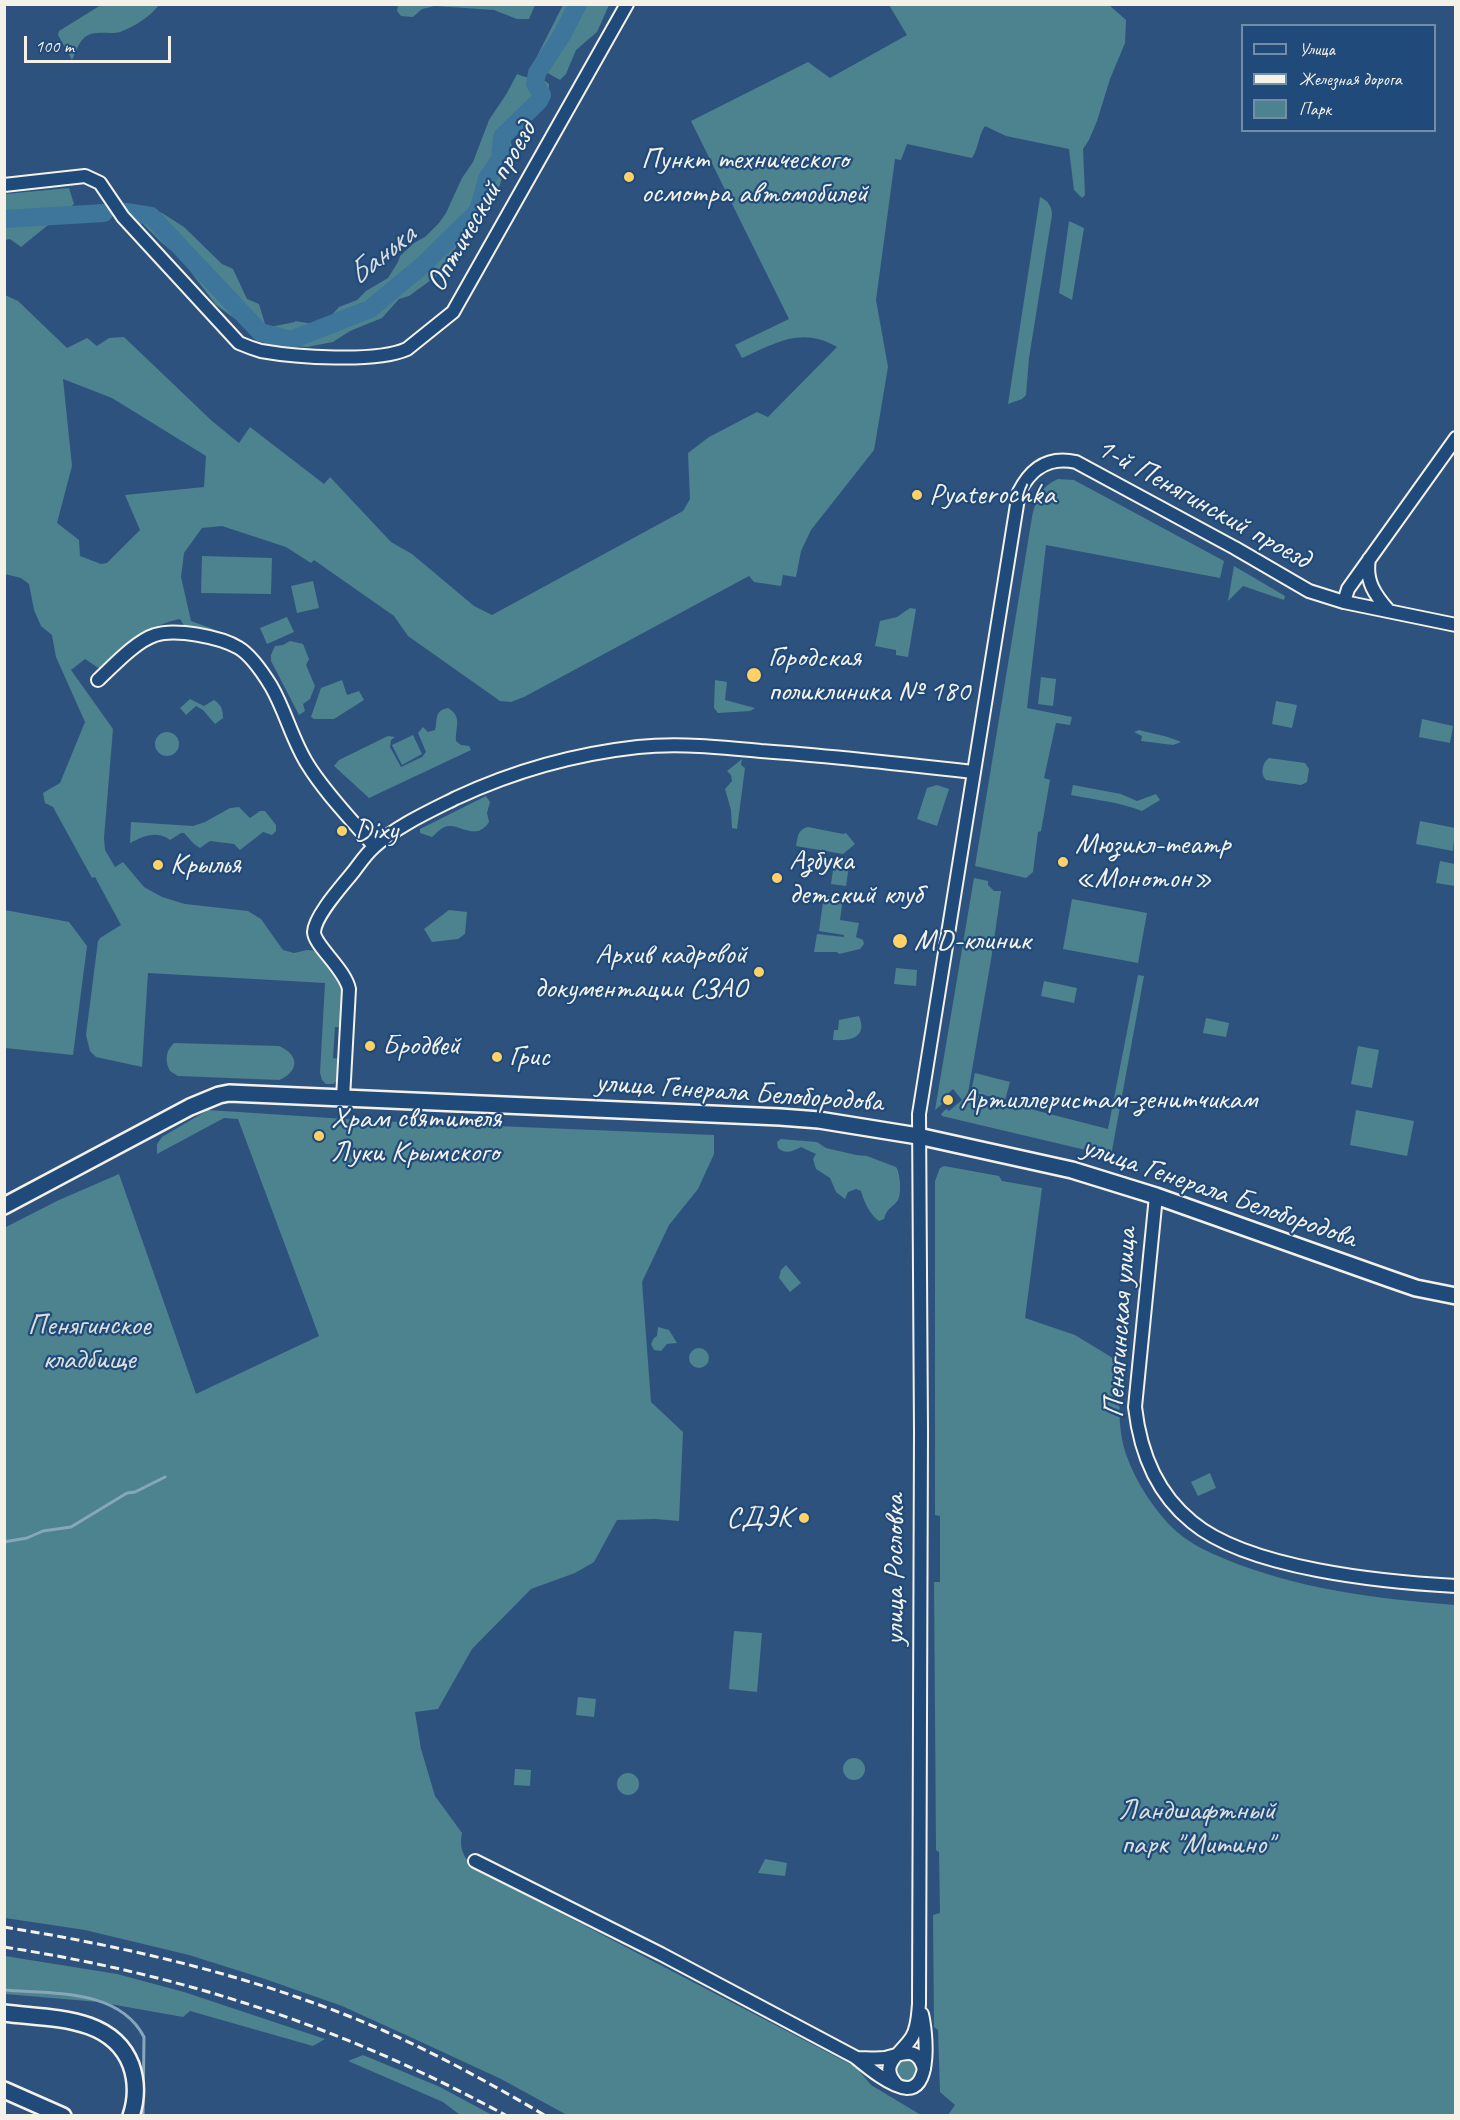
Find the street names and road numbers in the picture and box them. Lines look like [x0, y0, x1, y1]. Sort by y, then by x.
street label: Оптический проезд [419, 116, 545, 298]
street label: 1-й Пенягинский проезд [1090, 430, 1316, 578]
street label: улица Генерала Белобородова [594, 1065, 884, 1121]
street label: улица Генерала Белобородова [1077, 1129, 1361, 1257]
street label: Пенягинская улица [1096, 1227, 1146, 1419]
street label: улица Рословка [877, 1494, 913, 1646]

